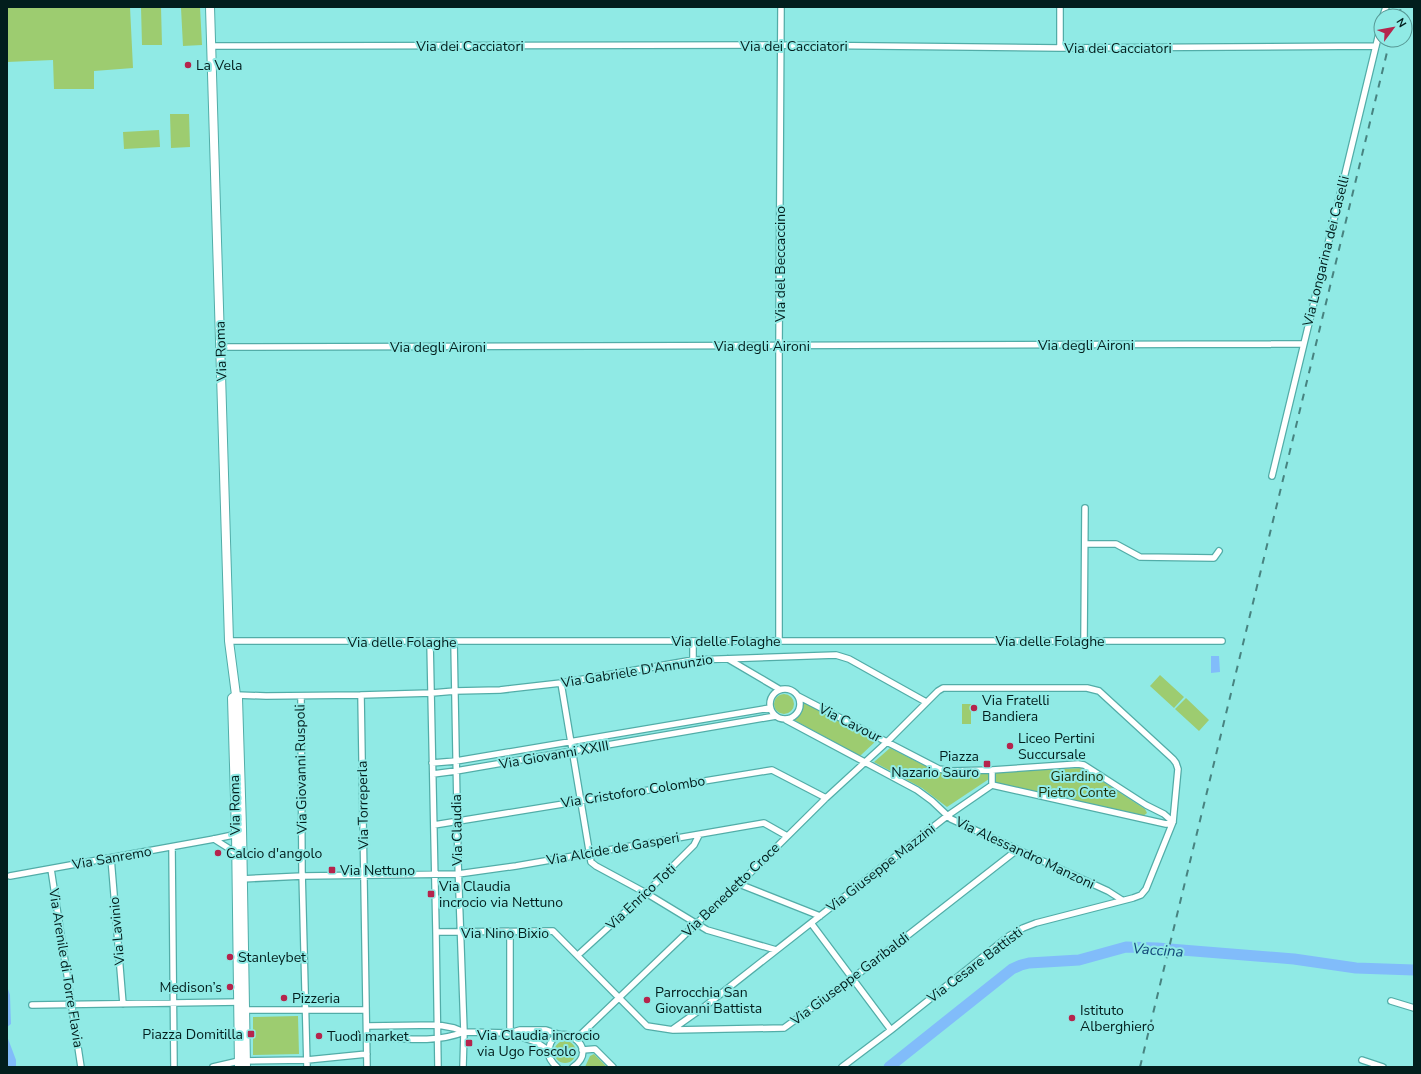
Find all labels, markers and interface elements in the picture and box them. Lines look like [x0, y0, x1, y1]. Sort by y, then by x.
north arrow [1373, 8, 1413, 48]
text: N [1393, 15, 1410, 30]
street label: Via dei Cacciatori [415, 37, 524, 56]
street label: Via dei Cacciatori [739, 37, 848, 56]
street label: Via dei Cacciatori [1063, 39, 1172, 58]
place label: La Vela [196, 56, 242, 75]
marker: La Vela [183, 60, 193, 70]
street label: Via Longarina dei Caselli [1298, 174, 1354, 329]
street label: Via del Beccaccino [771, 206, 790, 323]
street label: Via Roma [210, 321, 232, 382]
street label: Via degli Aironi [1037, 336, 1134, 355]
street label: Via degli Aironi [713, 337, 810, 356]
street label: Via degli Aironi [389, 338, 486, 357]
street label: Via delle Folaghe [670, 632, 781, 651]
street label: Via delle Folaghe [994, 632, 1105, 651]
street label: Via delle Folaghe [346, 633, 457, 652]
street label: Via Gabriele D'Annunzio [559, 650, 714, 693]
place label: Via Fratelli Bandiera [981, 691, 1050, 726]
street label: Via Cavour [814, 699, 885, 747]
marker: Via Fratelli Bandiera [969, 703, 979, 713]
street label: Via Giovanni Ruspoli [290, 704, 312, 835]
place label: Liceo Pertini Succursale [1018, 729, 1095, 764]
street label: Via Giovanni XXIII [497, 736, 610, 774]
marker: Liceo Pertini Succursale [1005, 741, 1015, 751]
place label: Piazza Nazario Sauro [891, 747, 979, 782]
marker: Piazza Nazario Sauro [982, 759, 992, 769]
street label: Via Torreperla [353, 761, 373, 850]
park label: Giardino Pietro Conte [1038, 767, 1116, 802]
street label: Via Cristoforo Colombo [558, 771, 707, 813]
street label: Via Roma [225, 775, 245, 836]
street label: Via Claudia [447, 794, 467, 867]
street label: Via Alessandro Manzoni [951, 812, 1098, 894]
street label: Via Giuseppe Mazzini [822, 819, 939, 917]
street label: Via Alcide de Gasperi [544, 828, 681, 870]
street label: Via Benedetto Croce [677, 838, 784, 942]
street label: Via Sanremo [70, 842, 153, 874]
place label: Calcio d'angolo [226, 844, 322, 863]
marker: Calcio d'angolo [213, 848, 223, 858]
street label: Via Enrico Toti [601, 860, 680, 935]
place label: Via Nettuno [339, 861, 415, 880]
marker: Via Nettuno [327, 865, 337, 875]
place label: Via Claudia incrocio via Nettuno [438, 877, 563, 912]
street label: Via Arenile di Torre Flavia [44, 886, 88, 1049]
marker: Via Claudia incrocio via Nettuno [426, 889, 436, 899]
street label: Via Lavinio [105, 896, 130, 967]
street label: Via Cesare Battisti [923, 923, 1027, 1008]
street label: Via Nino Bixio [460, 924, 549, 943]
street label: Via Giuseppe Garibaldi [786, 928, 913, 1030]
water label: Vaccina [1132, 938, 1184, 962]
place label: Stanleybet [238, 948, 306, 967]
marker: Stanleybet [225, 952, 235, 962]
place label: Medison’s [159, 978, 222, 997]
marker: Medison’s [225, 982, 235, 992]
place label: Parrocchia San Giovanni Battista [655, 983, 762, 1018]
place label: Pizzeria [292, 989, 340, 1008]
marker: Pizzeria [279, 993, 289, 1003]
marker: Parrocchia San Giovanni Battista [642, 995, 652, 1005]
place label: Istituto Alberghiero [1080, 1001, 1155, 1036]
marker: Istituto Alberghiero [1067, 1013, 1077, 1023]
place label: Piazza Domitilla [142, 1025, 243, 1044]
place label: Via Claudia incrocio via Ugo Foscolo [476, 1026, 600, 1061]
place label: Tuodì market [327, 1027, 409, 1046]
marker: Piazza Domitilla [246, 1029, 256, 1039]
marker: Tuodì market [314, 1031, 324, 1041]
marker: Via Claudia incrocio via Ugo Foscolo [464, 1038, 474, 1048]

